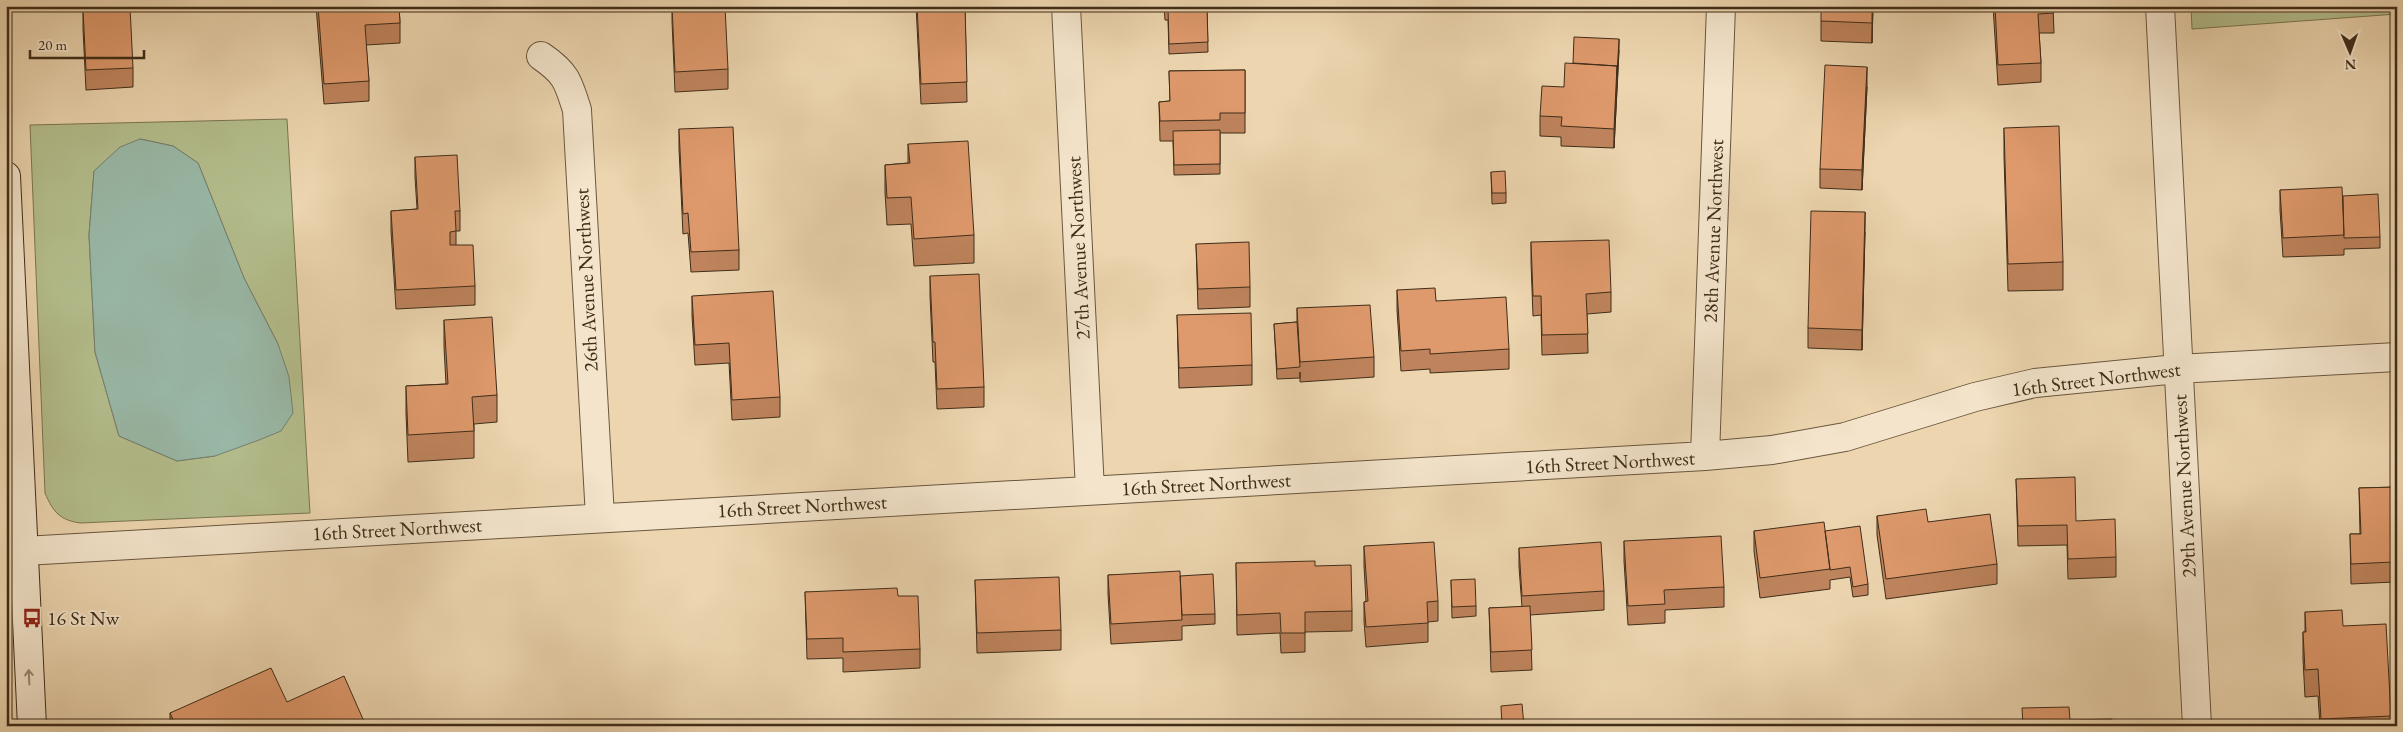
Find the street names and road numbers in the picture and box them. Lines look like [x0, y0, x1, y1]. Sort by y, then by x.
street label: 28th Avenue Northwest [1697, 138, 1729, 323]
street label: 27th Avenue Northwest [1060, 155, 1096, 340]
street label: 26th Avenue Northwest [568, 187, 604, 372]
street label: 16th Street Northwest [2010, 356, 2183, 402]
street label: 29th Avenue Northwest [2166, 393, 2202, 578]
street label: 16th Street Northwest [1524, 445, 1696, 479]
street label: 16th Street Northwest [1120, 467, 1292, 501]
street label: 16th Street Northwest [716, 489, 888, 523]
street label: 16th Street Northwest [311, 512, 483, 546]

